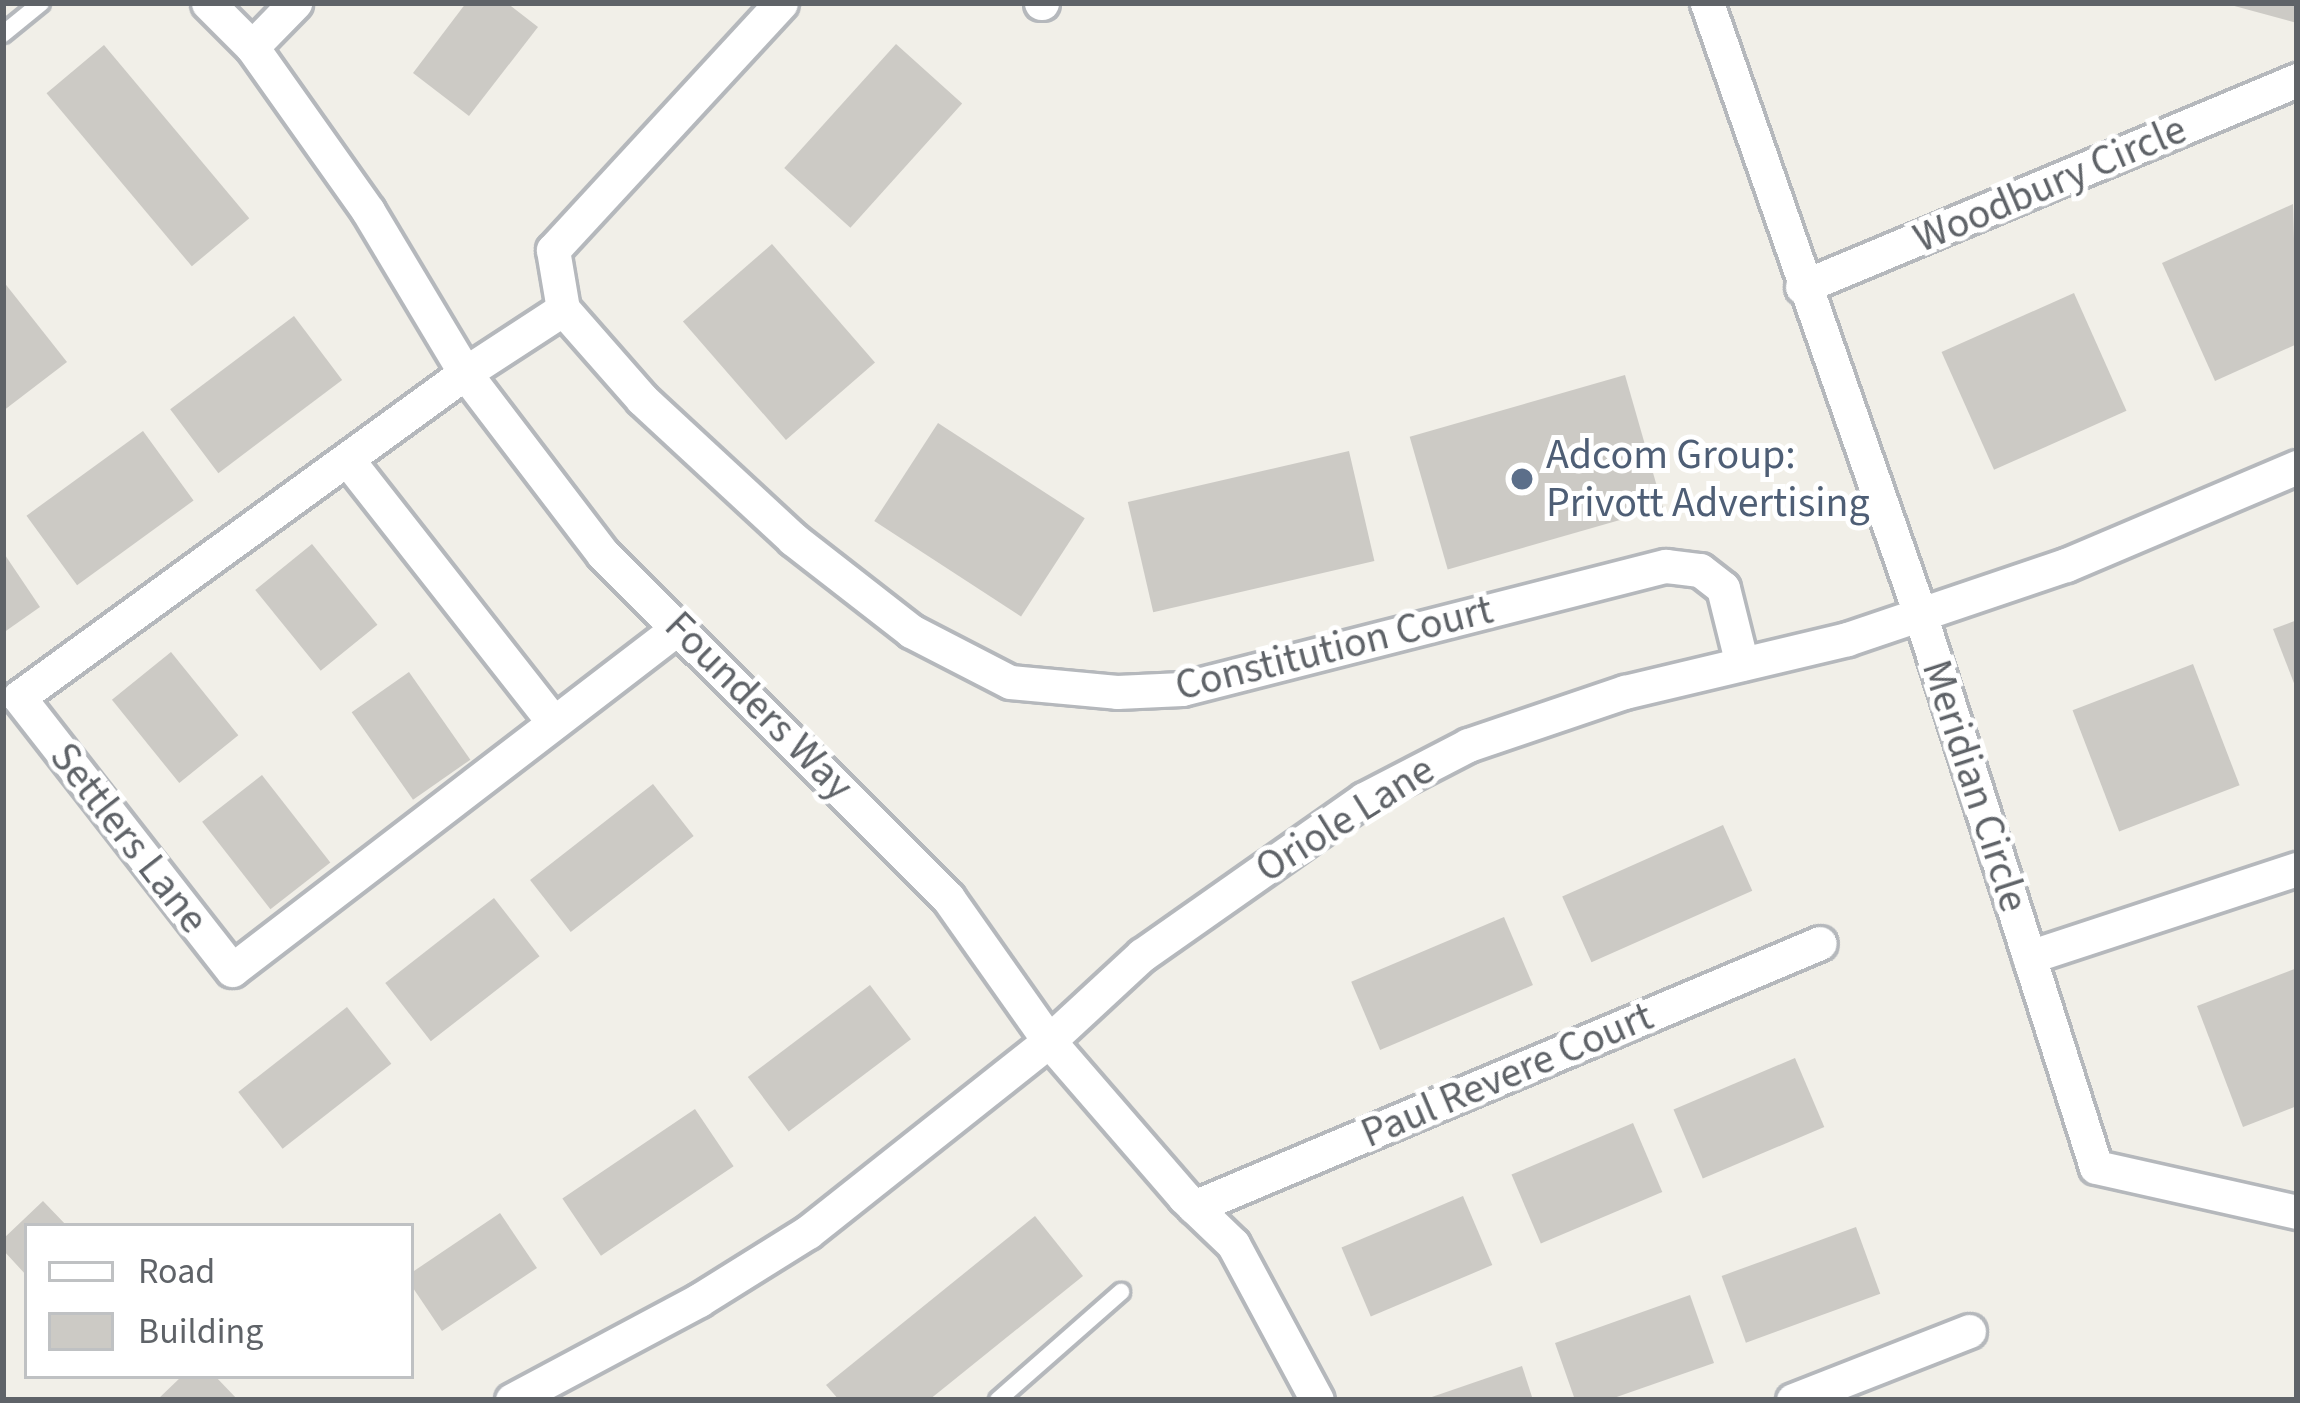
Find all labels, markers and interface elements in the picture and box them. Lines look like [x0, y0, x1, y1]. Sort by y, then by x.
street label: Woodbury Circle [1906, 104, 2194, 264]
place label: Adcom Group: Privott Advertising [1546, 430, 1870, 528]
marker: Adcom Group: Privott Advertising [1509, 466, 1535, 492]
street label: Constitution Court [1170, 584, 1498, 712]
street label: Founders Way [654, 601, 864, 811]
street label: Meridian Circle [1911, 654, 2039, 918]
street label: Settlers Lane [39, 733, 219, 943]
street label: Oriole Lane [1246, 744, 1444, 894]
street label: Paul Revere Court [1354, 991, 1660, 1159]
legend [24, 1223, 414, 1379]
text: Road [138, 1246, 215, 1297]
text: Building [138, 1306, 263, 1357]

